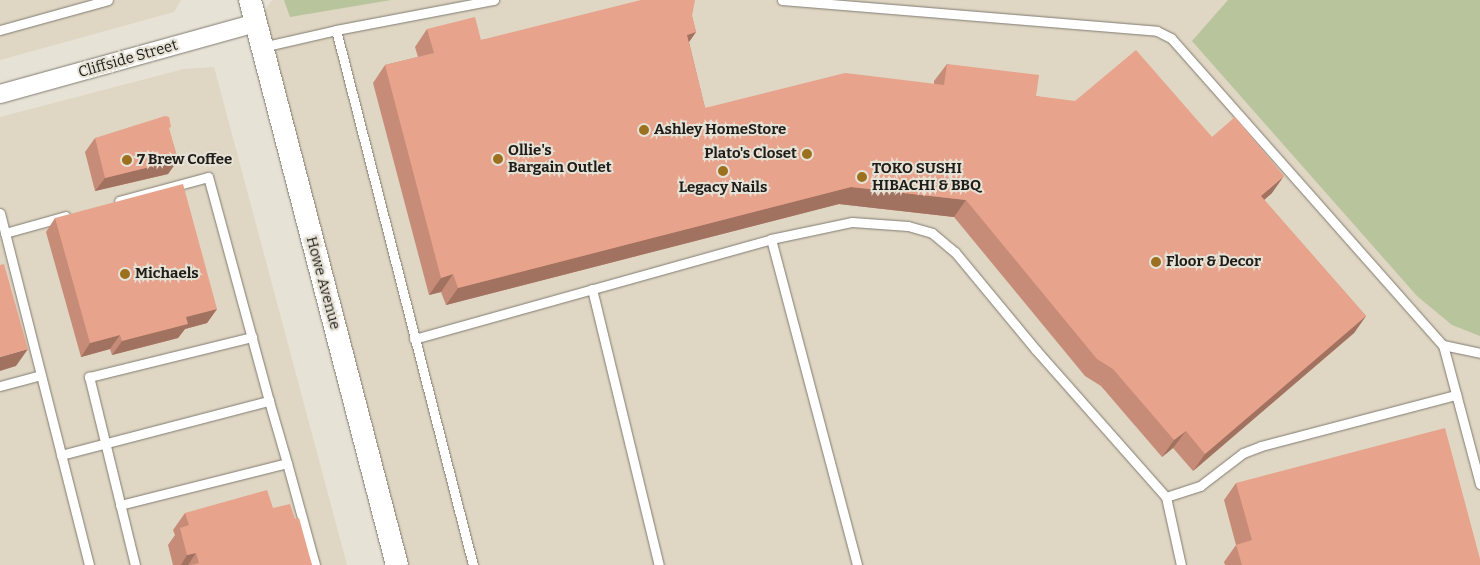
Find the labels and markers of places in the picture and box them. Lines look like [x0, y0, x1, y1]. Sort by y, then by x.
place label: Ashley HomeStore [654, 121, 786, 139]
marker: Ashley HomeStore [638, 124, 650, 136]
place label: Ollie's Bargain Outlet [508, 141, 612, 176]
place label: Plato's Closet [704, 145, 797, 163]
marker: Plato's Closet [801, 148, 813, 160]
place label: 7 Brew Coffee [137, 151, 232, 169]
marker: Ollie's Bargain Outlet [492, 153, 504, 165]
marker: 7 Brew Coffee [121, 154, 133, 166]
place label: TOKO SUSHI HIBACHI & BBQ [872, 159, 981, 194]
marker: Legacy Nails [717, 165, 729, 177]
marker: TOKO SUSHI HIBACHI & BBQ [856, 171, 868, 183]
place label: Legacy Nails [679, 179, 767, 197]
place label: Floor & Decor [1166, 253, 1261, 271]
marker: Floor & Decor [1150, 256, 1162, 268]
place label: Michaels [135, 265, 199, 283]
marker: Michaels [119, 268, 131, 280]

